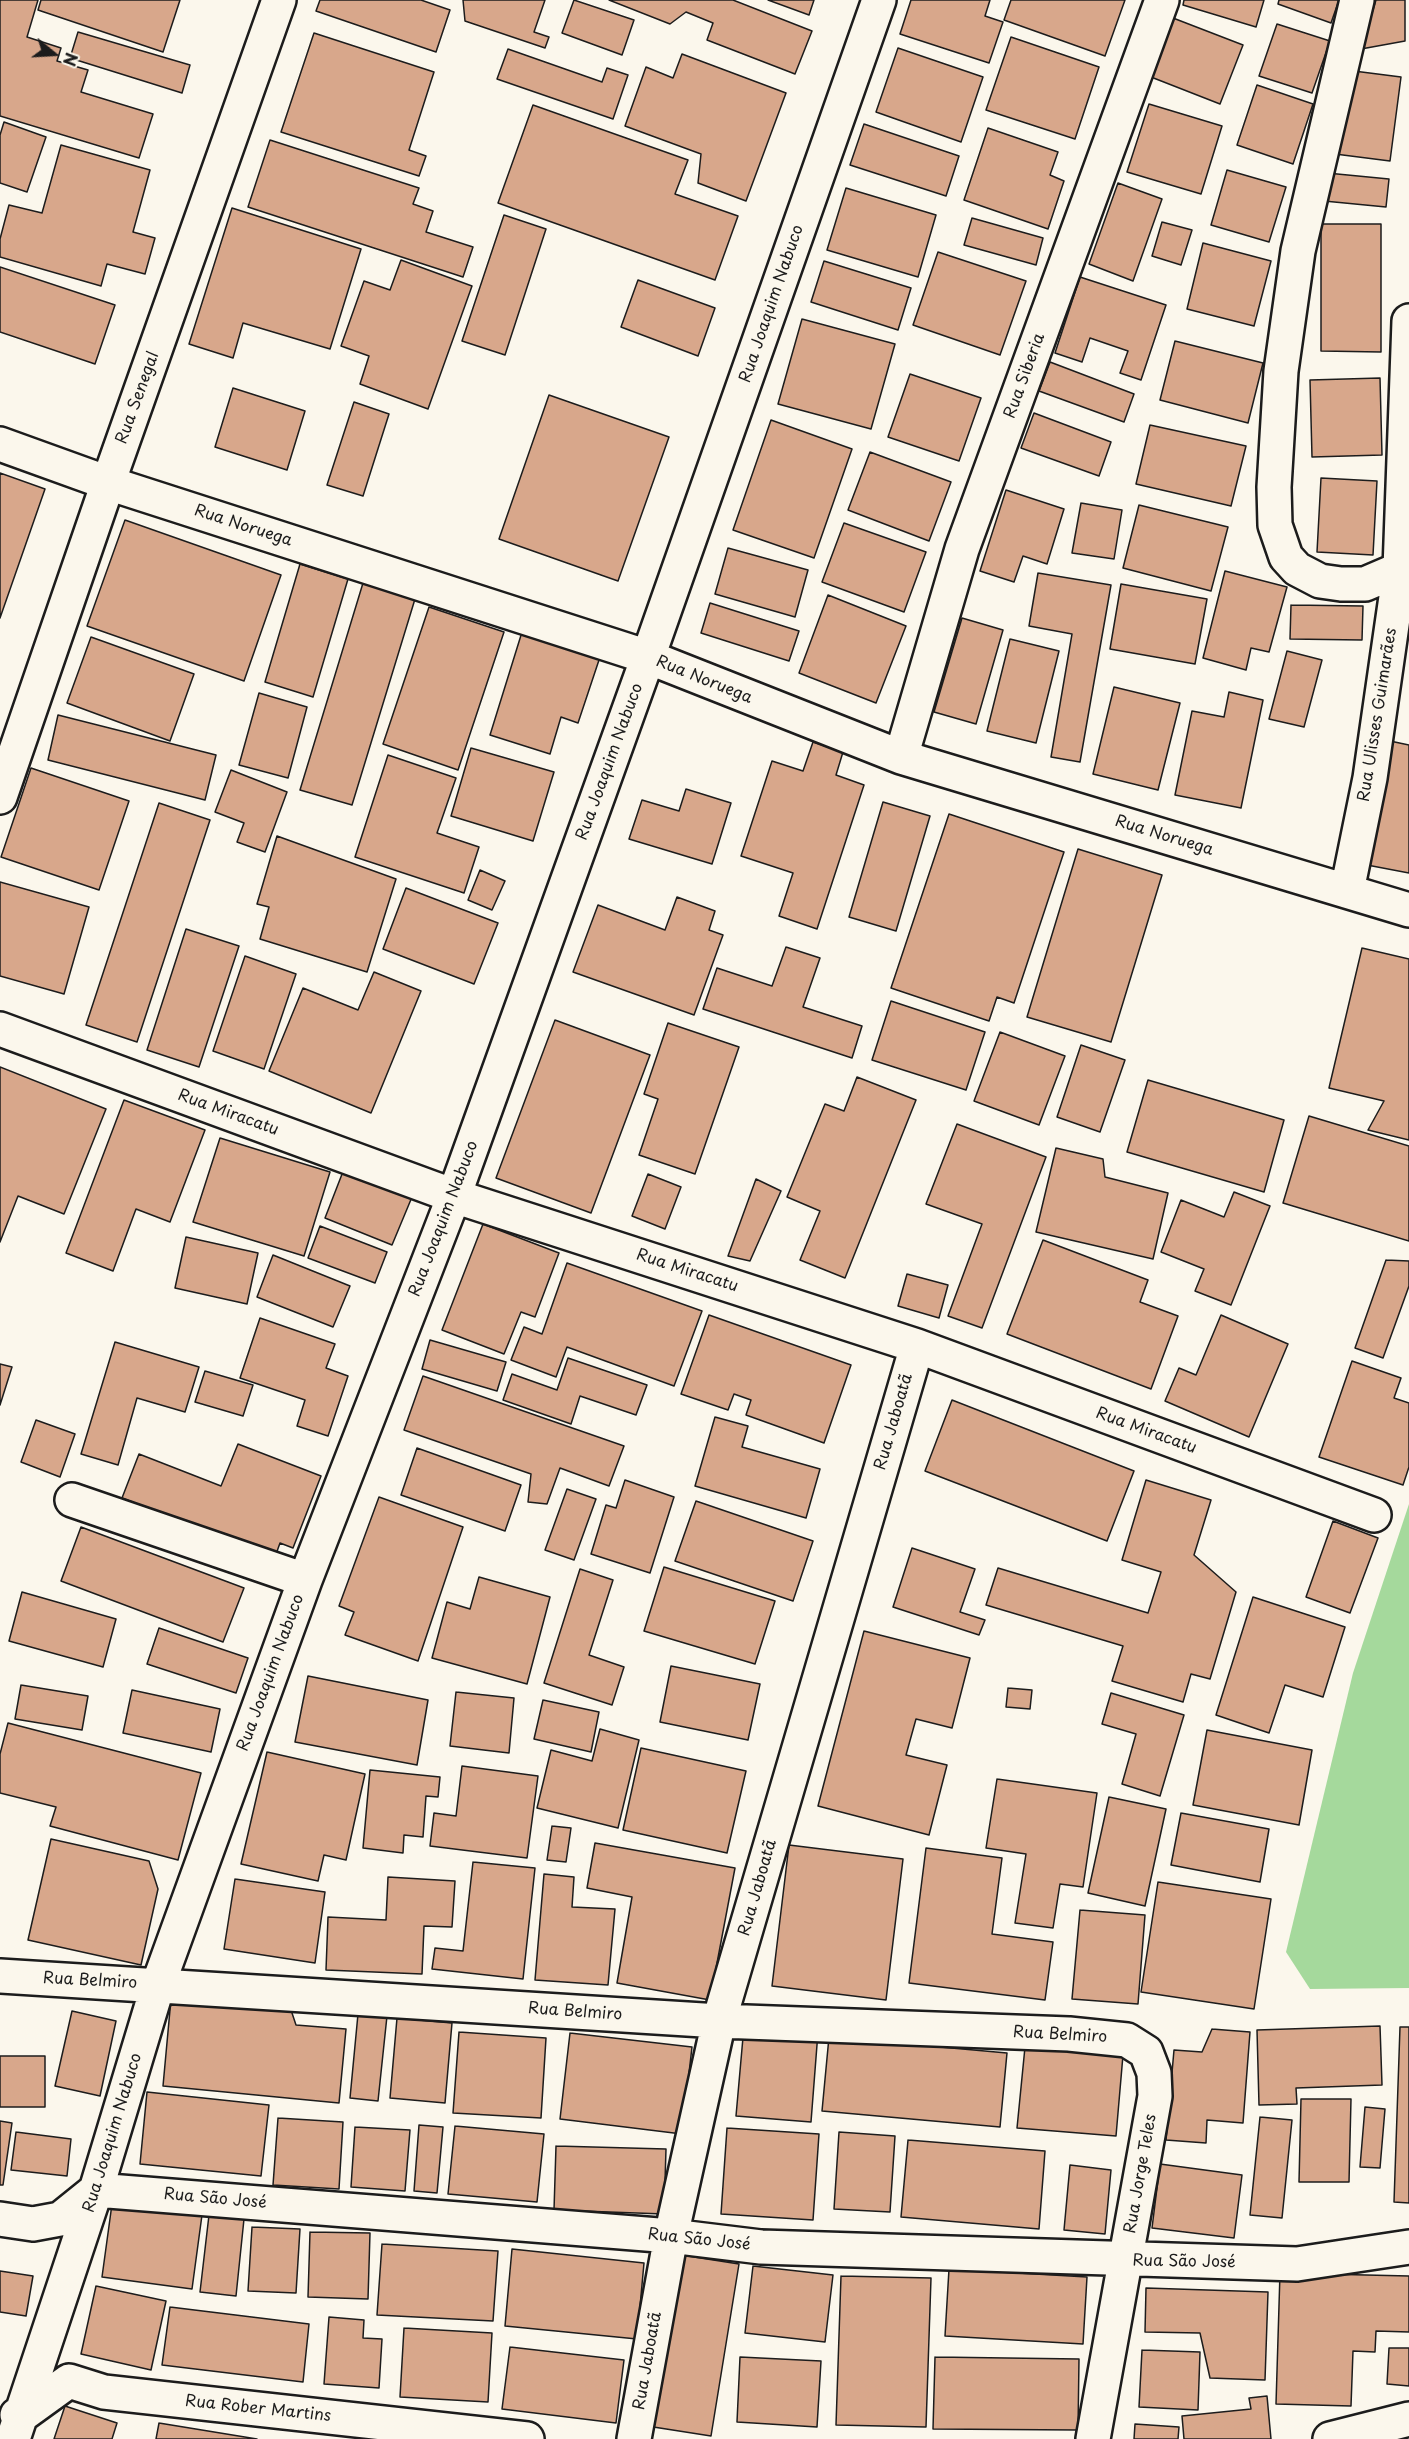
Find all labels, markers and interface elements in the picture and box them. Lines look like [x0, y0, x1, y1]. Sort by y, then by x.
north arrow [24, 24, 84, 84]
text: N [58, 50, 84, 69]
street label: Rua Joaquim Nabuco [736, 223, 808, 385]
street label: Rua Siberia [1001, 331, 1049, 421]
street label: Rua Senegal [112, 349, 164, 447]
street label: Rua Noruega [192, 501, 294, 551]
street label: Rua Ulisses Guimarães [1355, 627, 1401, 803]
street label: Rua Noruega [653, 652, 755, 708]
street label: Rua Joaquim Nabuco [573, 681, 647, 843]
street label: Rua Noruega [1112, 812, 1216, 860]
street label: Rua Miracatu [175, 1086, 281, 1140]
street label: Rua Joaquim Nabuco [405, 1138, 483, 1300]
street label: Rua Miracatu [634, 1245, 740, 1297]
street label: Rua Jaboatã [871, 1372, 917, 1472]
street label: Rua Miracatu [1093, 1404, 1199, 1458]
street label: Rua Joaquim Nabuco [234, 1592, 308, 1754]
street label: Rua Jaboatã [735, 1838, 781, 1938]
street label: Rua Belmiro [42, 1969, 138, 1993]
street label: Rua Belmiro [527, 1999, 623, 2025]
street label: Rua Belmiro [1012, 2023, 1108, 2047]
street label: Rua Joaquim Nabuco [80, 2051, 146, 2215]
street label: Rua Jorge Teles [1121, 2113, 1161, 2235]
street label: Rua São José [163, 2185, 267, 2213]
street label: Rua São José [647, 2225, 751, 2255]
street label: Rua São José [1132, 2251, 1236, 2273]
street label: Rua Jaboatã [630, 2310, 666, 2412]
street label: Rua Rober Martins [184, 2392, 332, 2426]

